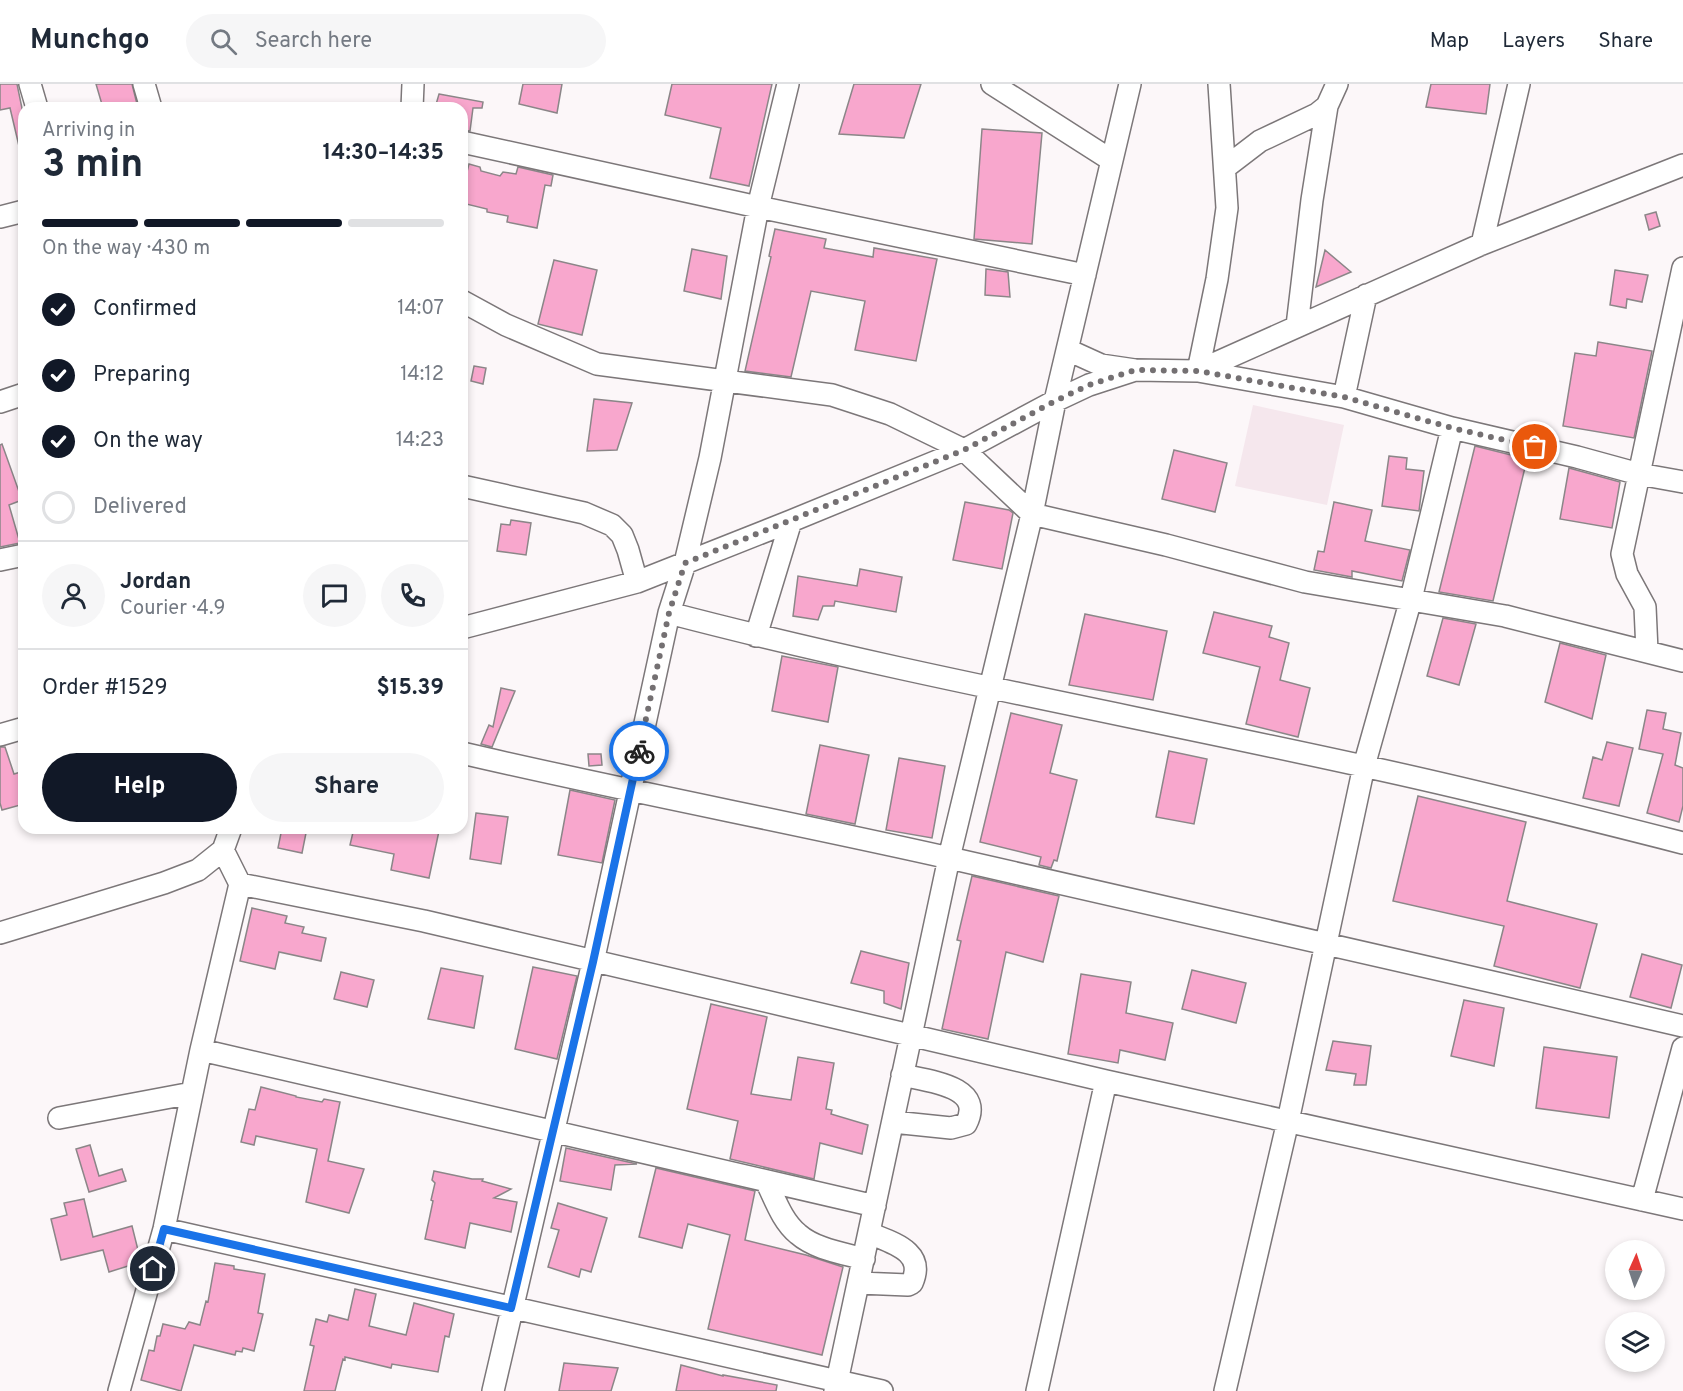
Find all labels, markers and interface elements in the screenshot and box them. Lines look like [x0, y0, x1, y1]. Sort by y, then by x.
search box [186, 14, 606, 68]
text: Munchgo [30, 23, 150, 59]
icon: search [207, 25, 240, 58]
text: Search here [255, 28, 372, 55]
text: Map [1430, 28, 1469, 55]
text: Layers [1502, 28, 1565, 55]
text: Share [1598, 28, 1653, 55]
text: Arriving in [42, 118, 135, 144]
text: 14:30–14:35 [322, 140, 444, 167]
text: 3 min [42, 142, 143, 191]
text: On the way · 430 m [42, 236, 210, 262]
icon: check [42, 293, 75, 326]
text: Confirmed [93, 296, 197, 323]
text: 14:07 [397, 296, 444, 322]
icon: check [42, 359, 75, 392]
text: Preparing [93, 362, 191, 389]
text: 14:12 [400, 362, 444, 388]
pin [1509, 421, 1560, 472]
icon: check [42, 425, 75, 458]
text: On the way [93, 428, 203, 455]
text: 14:23 [396, 428, 444, 454]
icon: bag [1518, 430, 1551, 463]
text: Delivered [93, 494, 187, 521]
button: person [42, 564, 105, 627]
button: chat [303, 564, 366, 627]
button: phone [381, 564, 444, 627]
text: Jordan [120, 569, 191, 596]
text: Courier · 4.9 [120, 596, 225, 622]
text: Order #1529 [42, 675, 168, 702]
text: $15.39 [376, 675, 444, 702]
courier [609, 721, 669, 781]
icon: bike [623, 735, 656, 768]
button: Help [42, 753, 237, 822]
button: Share [249, 753, 444, 822]
north arrow [1605, 1240, 1665, 1300]
map controls [1605, 1240, 1665, 1372]
pin [127, 1243, 178, 1294]
icon: home [136, 1252, 169, 1285]
button: layers [1605, 1312, 1665, 1372]

